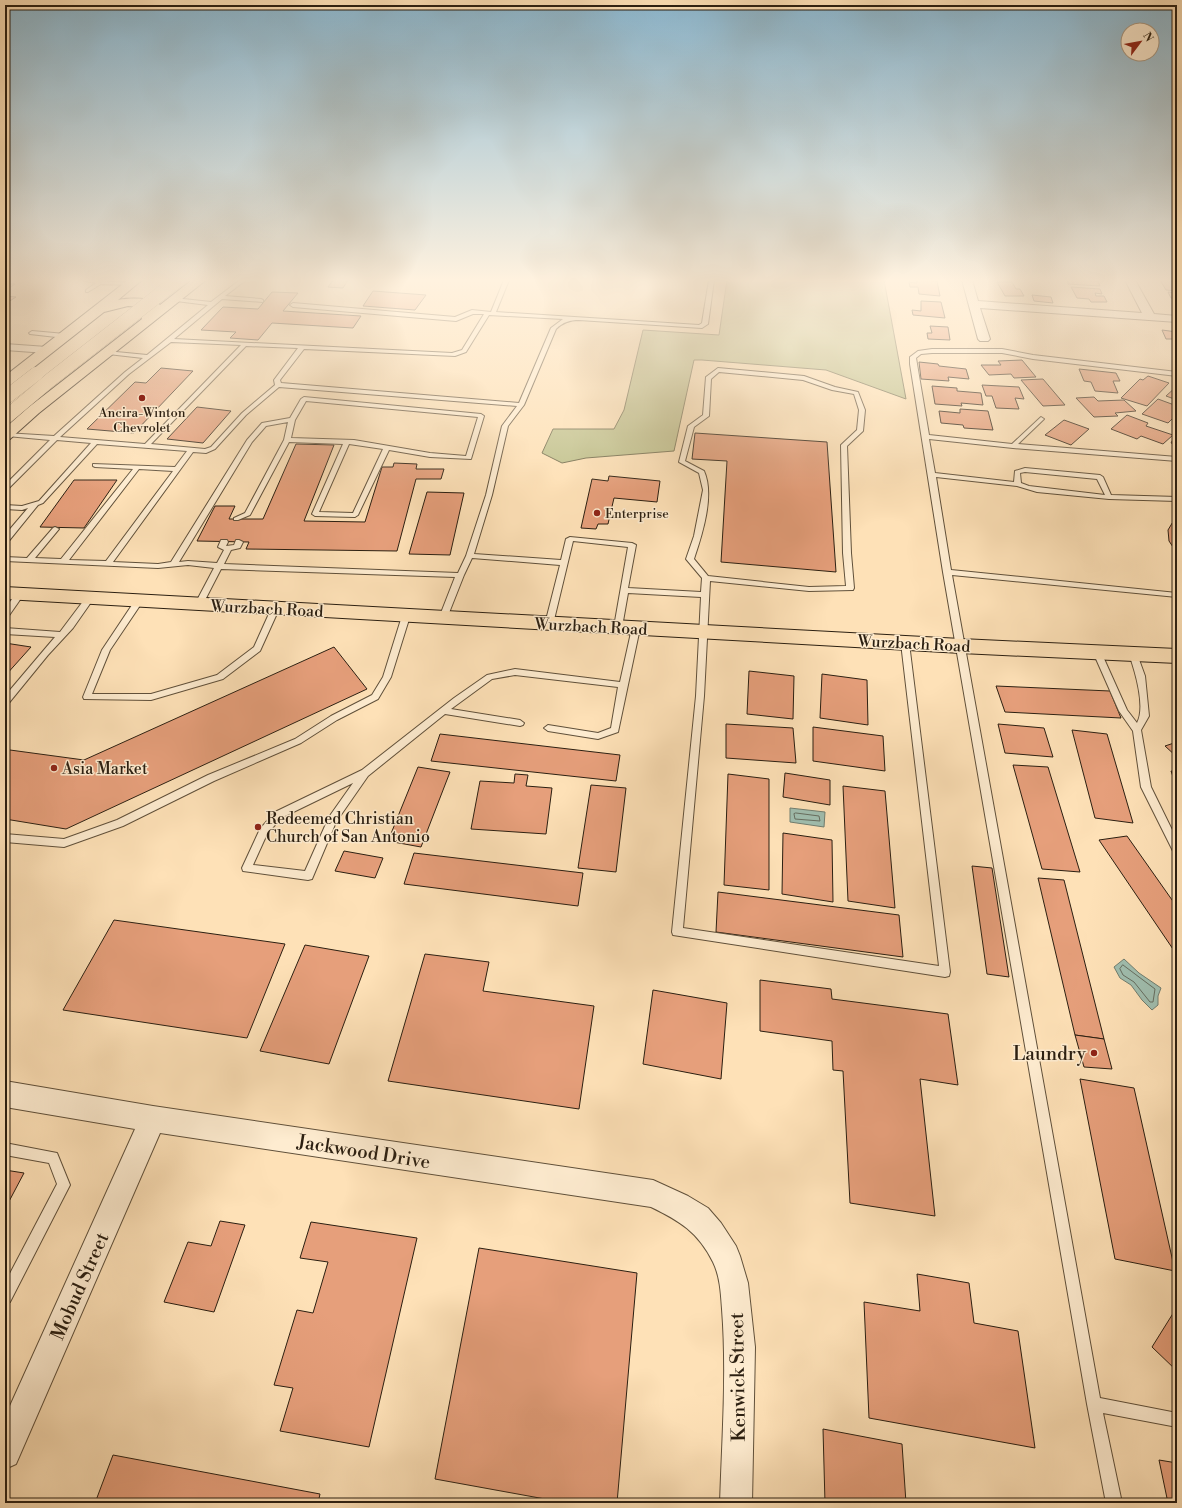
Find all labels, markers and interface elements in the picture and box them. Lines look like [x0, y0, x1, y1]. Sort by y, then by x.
north arrow [1120, 22, 1160, 62]
text: N [1139, 30, 1156, 45]
marker: Ancira-Winton Chevrolet [137, 393, 147, 403]
place label: Ancira-Winton Chevrolet [97, 405, 186, 436]
place label: Enterprise [605, 506, 669, 522]
marker: Enterprise [592, 508, 602, 518]
street label: Wurzbach Road [209, 596, 324, 622]
street label: Wurzbach Road [533, 614, 648, 640]
street label: Wurzbach Road [856, 631, 971, 657]
place label: Asia Market [61, 759, 148, 779]
marker: Asia Market [49, 763, 59, 773]
place label: Redeemed Christian Church of San Antonio [266, 809, 430, 847]
marker: Redeemed Christian Church of San Antonio [253, 822, 263, 832]
place label: Laundry [1013, 1042, 1087, 1066]
marker: Laundry [1089, 1048, 1099, 1058]
street label: Jackwood Drive [295, 1129, 432, 1174]
street label: Mobud Street [45, 1229, 114, 1344]
street label: Kenwick Street [725, 1312, 751, 1442]

